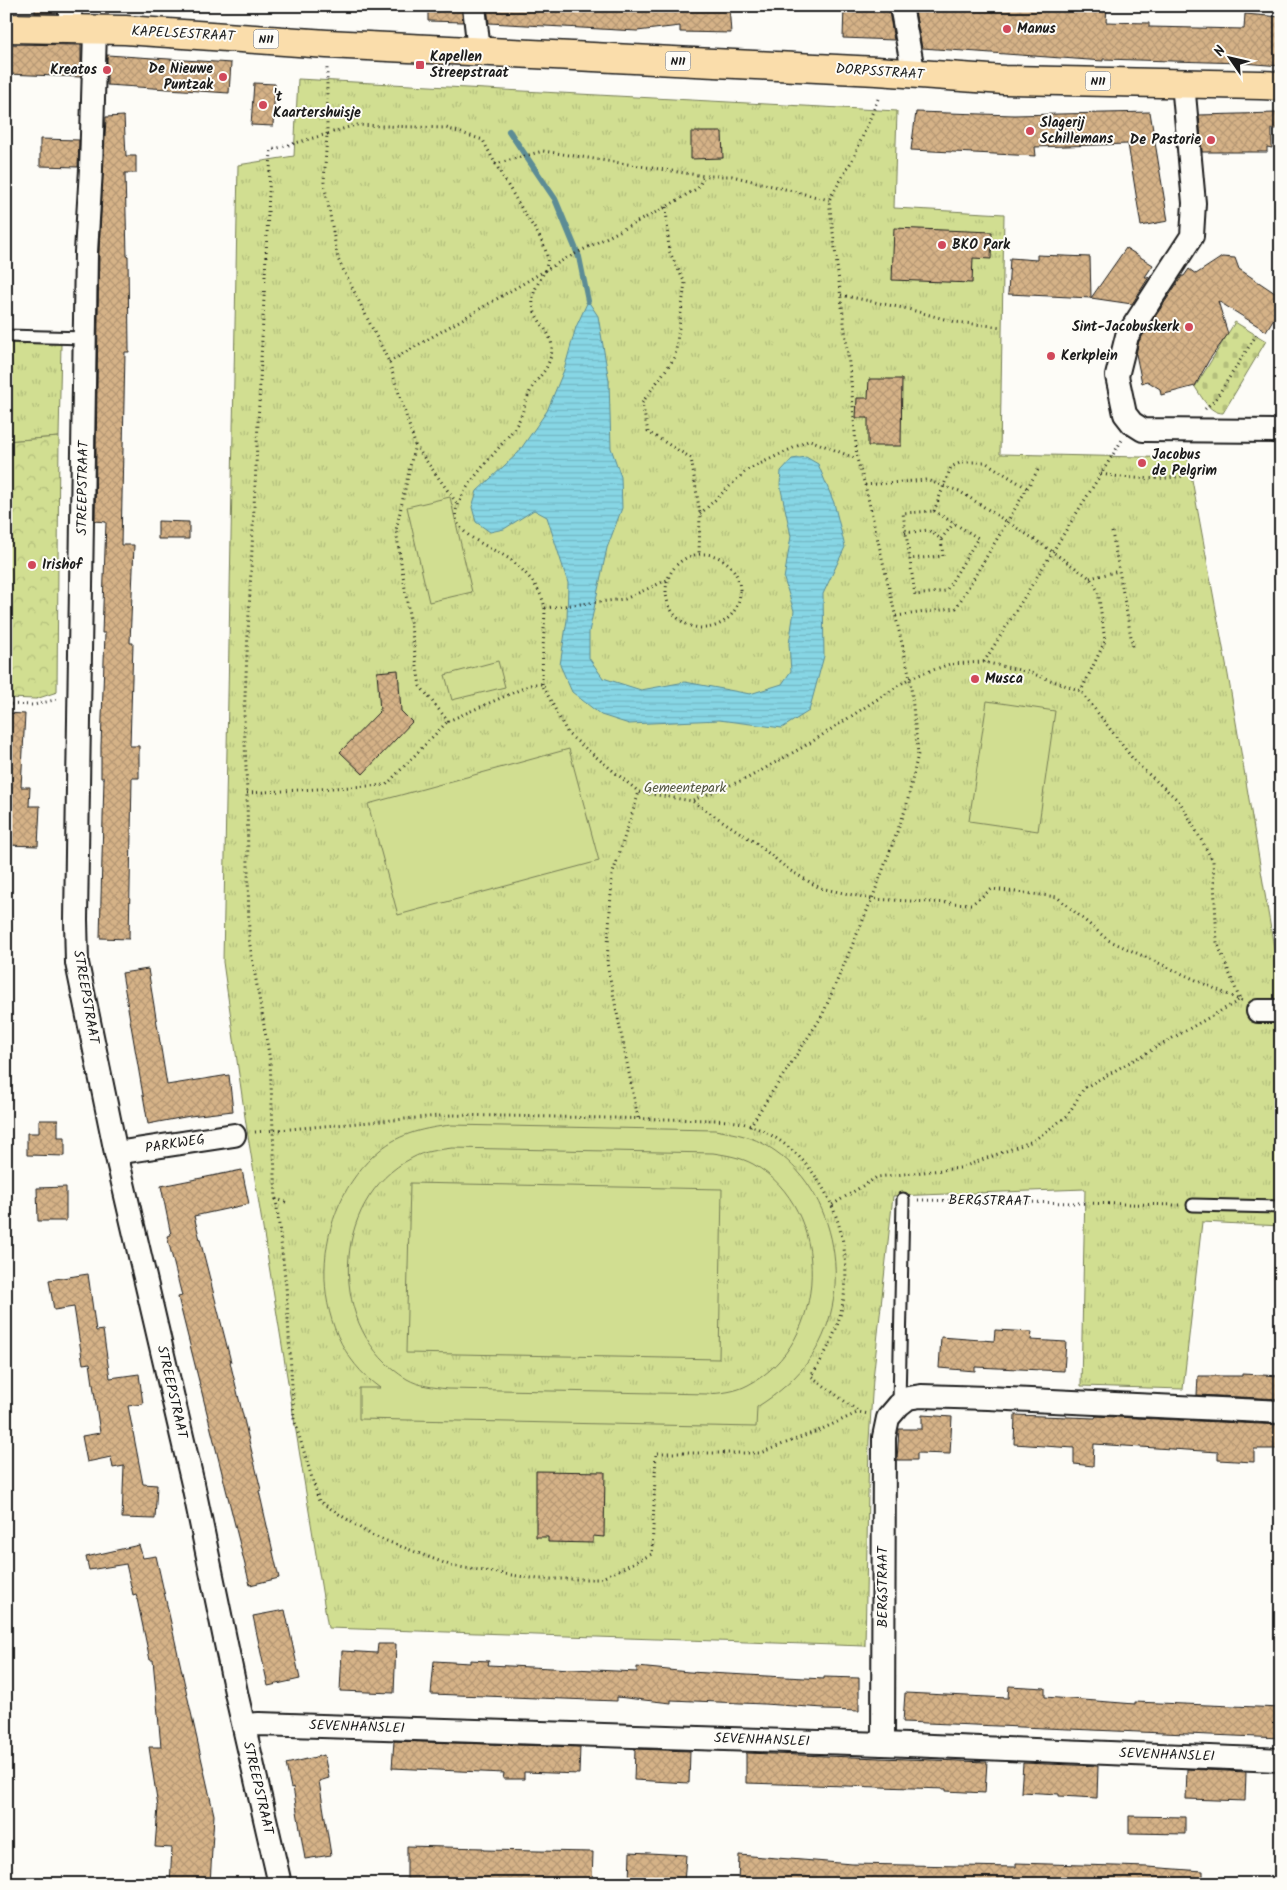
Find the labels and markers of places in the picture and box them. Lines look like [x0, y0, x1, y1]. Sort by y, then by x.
place label: Manus [1017, 18, 1056, 40]
marker: Manus [1001, 23, 1013, 35]
place label: Kapellen Streepstraat [430, 46, 510, 84]
place label: De Nieuwe Puntzak [149, 58, 214, 96]
place label: Kreatos [50, 59, 97, 81]
marker: Kapellen Streepstraat [414, 59, 426, 71]
marker: Kreatos [101, 64, 113, 76]
marker: De Nieuwe Puntzak [217, 71, 229, 83]
place label: 't Kaartershuisje [273, 86, 361, 124]
marker: 't Kaartershuisje [257, 99, 269, 111]
place label: Slagerij Schillemans [1040, 112, 1114, 150]
marker: Slagerij Schillemans [1024, 125, 1036, 137]
place label: De Pastorie [1130, 129, 1201, 151]
marker: De Pastorie [1205, 134, 1217, 146]
place label: BKO Park [952, 234, 1011, 256]
marker: BKO Park [936, 239, 948, 251]
place label: Sint-Jacobuskerk [1072, 316, 1180, 338]
marker: Sint-Jacobuskerk [1183, 321, 1195, 333]
place label: Kerkplein [1061, 345, 1118, 367]
marker: Kerkplein [1045, 350, 1057, 362]
place label: Jacobus de Pelgrim [1152, 444, 1217, 482]
marker: Jacobus de Pelgrim [1136, 457, 1148, 469]
place label: Irishof [42, 554, 84, 576]
marker: Irishof [26, 559, 38, 571]
place label: Musca [985, 668, 1023, 690]
marker: Musca [969, 673, 981, 685]

